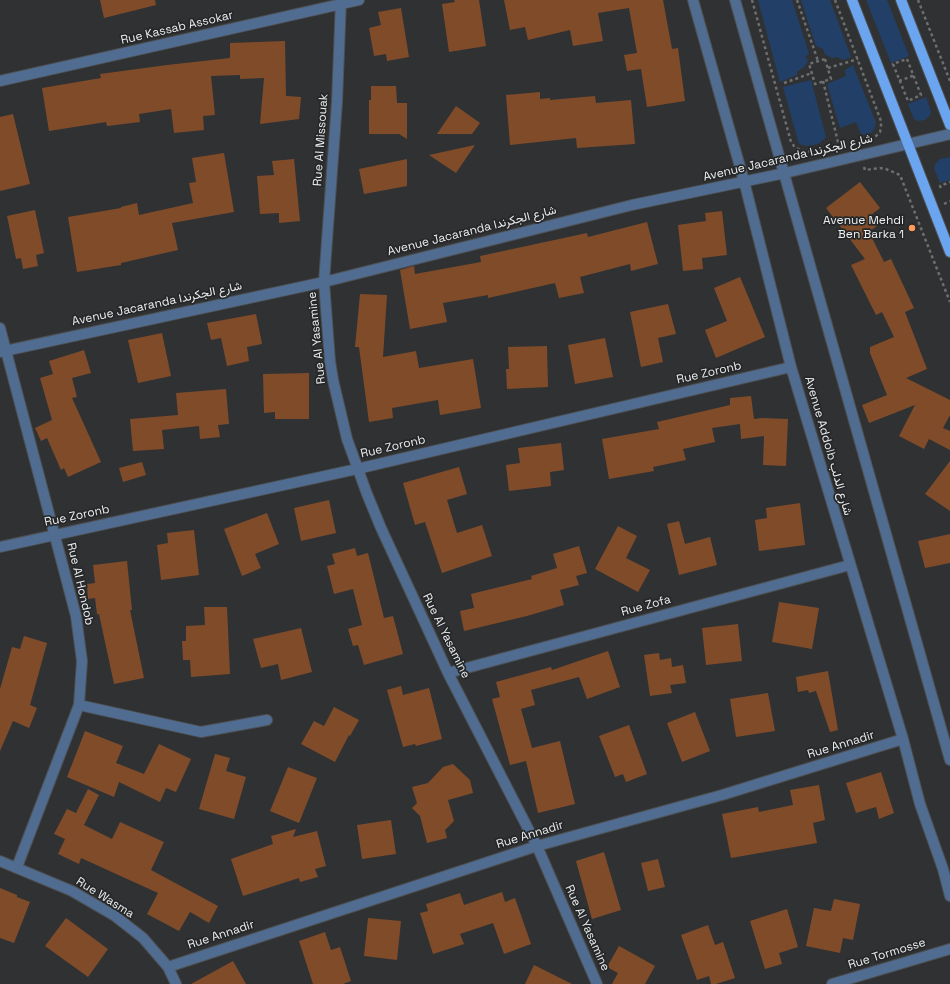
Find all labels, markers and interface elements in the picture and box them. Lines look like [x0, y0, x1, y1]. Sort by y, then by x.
street label: Rue Kassab Assokar [119, 8, 235, 48]
street label: Rue Al Missouak [311, 93, 331, 187]
street label: Avenue Jacaranda شارع الجكرندا [702, 131, 874, 185]
street label: Avenue Jacaranda شارع الجكرندا [386, 203, 558, 259]
place label: Avenue Mehdi Ben Barka 1 [823, 214, 904, 242]
marker: Avenue Mehdi Ben Barka 1 [907, 223, 917, 233]
street label: Avenue Jacaranda شارع الجكرندا [71, 279, 243, 329]
street label: Rue Al Yasamine [305, 291, 329, 385]
street label: Rue Zoronb [675, 359, 743, 387]
street label: Avenue Addolb شارع الدلب [801, 375, 855, 517]
street label: Rue Zoronb [359, 433, 427, 461]
street label: Rue Zoronb [43, 502, 111, 530]
street label: Rue Al Hondob [64, 541, 96, 627]
street label: Rue Al Yasamine [419, 591, 473, 681]
street label: Rue Zofa [619, 592, 673, 620]
street label: Rue Annadir [806, 728, 876, 762]
street label: Rue Annadir [495, 818, 565, 852]
street label: Rue Wasma [73, 874, 137, 922]
street label: Rue Al Yasamine [562, 883, 612, 973]
street label: Rue Annadir [186, 917, 256, 953]
street label: Rue Tormosse [846, 935, 928, 973]

